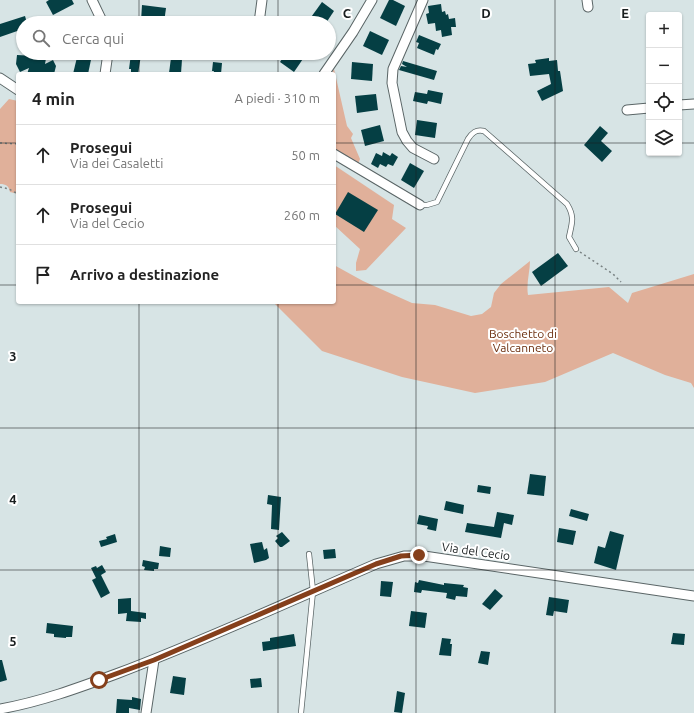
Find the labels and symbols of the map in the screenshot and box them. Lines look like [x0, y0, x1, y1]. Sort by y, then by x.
text: C [343, 6, 352, 20]
text: D [481, 6, 491, 20]
text: E [621, 6, 629, 20]
park label: Boschetto di Valcanneto [489, 327, 557, 354]
text: 3 [9, 349, 17, 363]
text: 4 [9, 492, 17, 506]
street label: Via del Cecio [441, 540, 511, 562]
route end [410, 546, 428, 564]
text: 5 [9, 634, 17, 648]
route start [90, 671, 108, 689]

